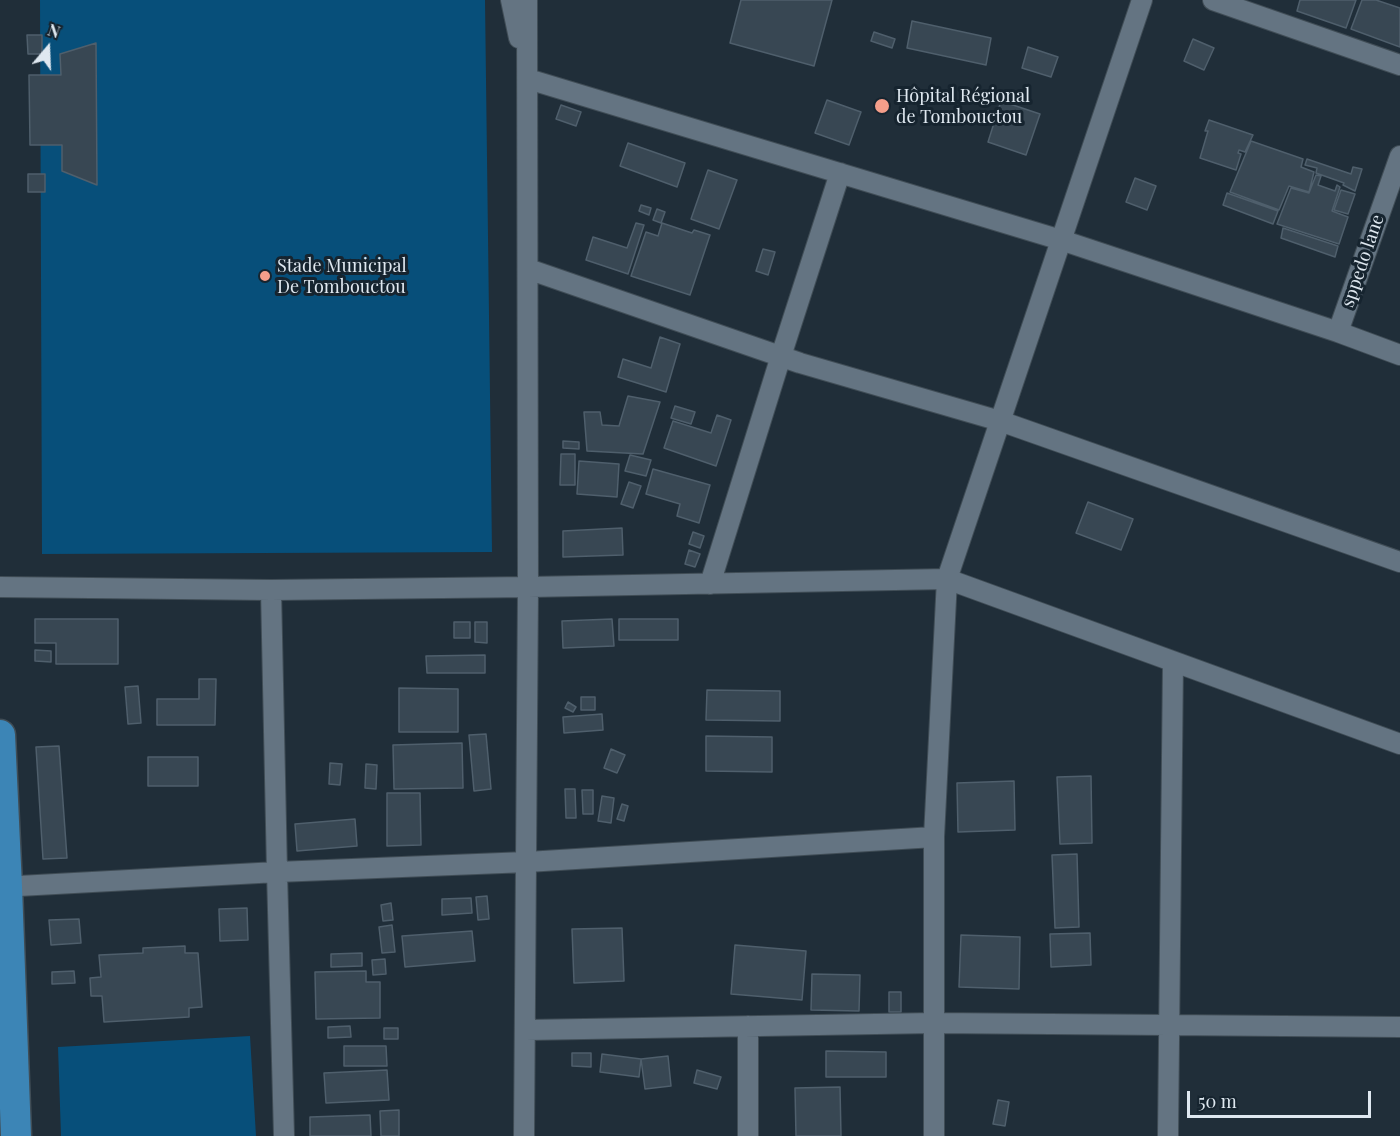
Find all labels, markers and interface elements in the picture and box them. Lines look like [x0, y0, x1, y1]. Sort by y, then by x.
north arrow [18, 18, 78, 78]
text: N [45, 19, 63, 42]
place label: Hôpital Régional de Tombouctou [896, 85, 1030, 128]
marker: Hôpital Régional de Tombouctou [873, 97, 891, 115]
street label: sppedo lane [1337, 212, 1389, 310]
place label: Stade Municipal De Tombouctou [277, 255, 407, 298]
marker: Stade Municipal De Tombouctou [258, 269, 272, 283]
scale bar [1190, 1079, 1374, 1117]
text: 50 m [1198, 1089, 1237, 1113]

